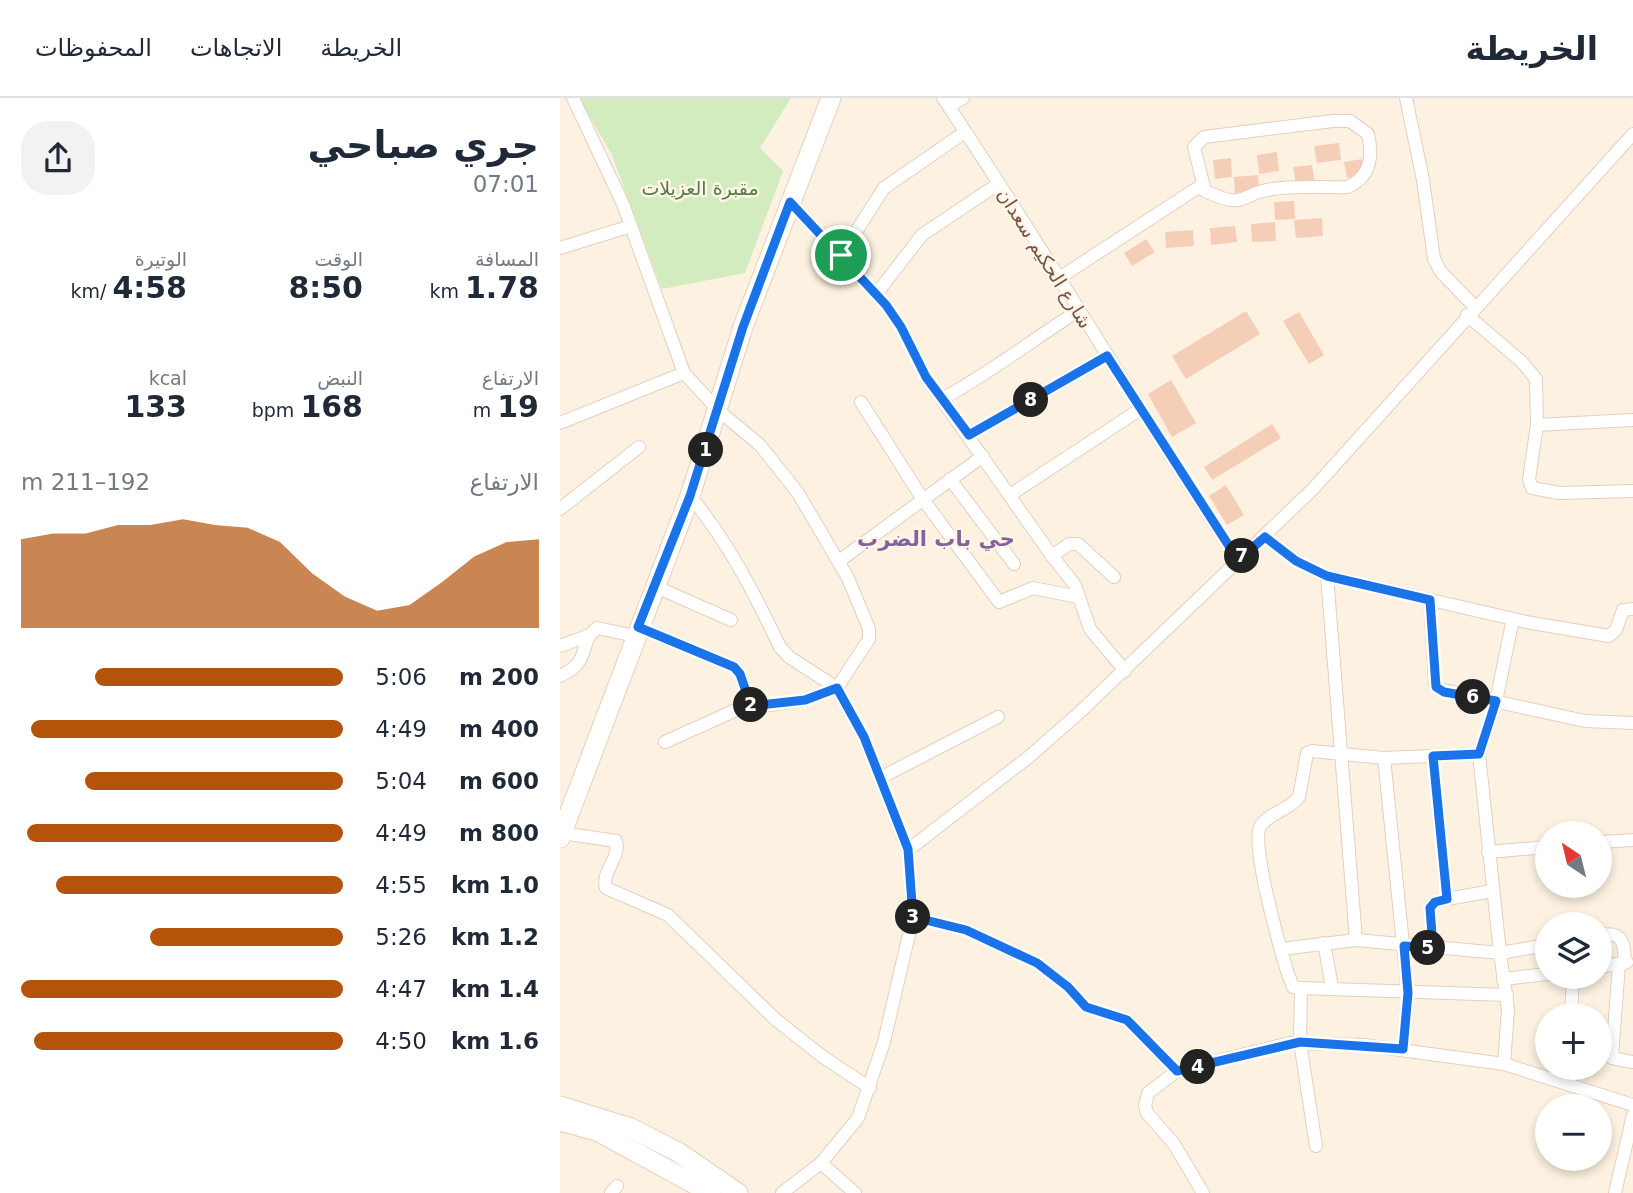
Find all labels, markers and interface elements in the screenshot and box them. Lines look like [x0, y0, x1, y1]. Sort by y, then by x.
text: الخريطة [1465, 29, 1598, 68]
text: المحفوظات [35, 34, 152, 62]
text: الاتجاهات [190, 34, 282, 62]
text: الخريطة [320, 34, 402, 62]
button: share [21, 121, 95, 195]
text: جري صباحي [308, 123, 539, 167]
text: 07:01 [473, 171, 539, 197]
park label: مقبرة العزيلات [641, 177, 759, 200]
street label: شارع الحكيم سعدان [992, 184, 1097, 333]
pin [811, 225, 871, 285]
icon: arrive [822, 236, 860, 274]
text: الوتيرة [135, 248, 187, 270]
text: الوقت [314, 248, 363, 270]
text: المسافة [475, 248, 539, 270]
text: 4:58 [112, 270, 187, 305]
text: 8:50 [288, 270, 363, 305]
text: 1.78 [465, 270, 539, 305]
text: /km [70, 280, 112, 302]
text: km [429, 280, 465, 302]
text: kcal [149, 367, 187, 389]
text: النبض [317, 367, 363, 389]
text: الارتفاع [482, 367, 539, 389]
pin: 8 [1014, 382, 1049, 418]
text: 8 [1024, 388, 1037, 410]
text: 133 [124, 389, 187, 424]
text: 168 [300, 389, 363, 424]
text: 19 [497, 389, 539, 424]
text: bpm [252, 399, 300, 421]
text: m [473, 399, 497, 421]
pin: 1 [688, 432, 724, 468]
text: 1 [699, 438, 712, 460]
text: 192–211 m [21, 469, 150, 495]
text: الارتفاع [470, 469, 539, 495]
district label: حي باب الضرب [857, 527, 1015, 551]
pin: 7 [1224, 538, 1260, 574]
text: 7 [1235, 544, 1248, 566]
text: 5:06 [375, 664, 427, 690]
text: 200 m [459, 664, 539, 690]
pin: 6 [1455, 680, 1490, 714]
text: 6 [1466, 685, 1479, 707]
pin: 2 [734, 688, 768, 722]
text: 2 [744, 693, 757, 715]
text: 4:49 [375, 716, 427, 742]
text: 400 m [459, 716, 539, 742]
text: 5:04 [375, 768, 427, 794]
text: 600 m [459, 768, 539, 794]
text: 4:49 [375, 820, 427, 846]
text: 800 m [459, 820, 539, 846]
north arrow [1535, 821, 1612, 898]
map controls [1535, 821, 1612, 1171]
text: 4:55 [375, 872, 427, 898]
text: 1.0 km [451, 872, 539, 898]
pin: 3 [896, 900, 930, 934]
text: 3 [906, 905, 919, 927]
button: layers [1535, 912, 1612, 989]
text: 5:26 [375, 924, 427, 950]
text: 1.2 km [451, 924, 539, 950]
pin: 5 [1410, 930, 1446, 966]
text: 5 [1421, 936, 1434, 958]
text: 4:47 [375, 976, 427, 1002]
text: 1.4 km [451, 976, 539, 1002]
button: + [1535, 1003, 1612, 1080]
text: 4:50 [375, 1028, 427, 1054]
text: 1.6 km [451, 1028, 539, 1054]
pin: 4 [1180, 1049, 1216, 1084]
text: 4 [1191, 1055, 1204, 1077]
button: − [1535, 1094, 1612, 1171]

